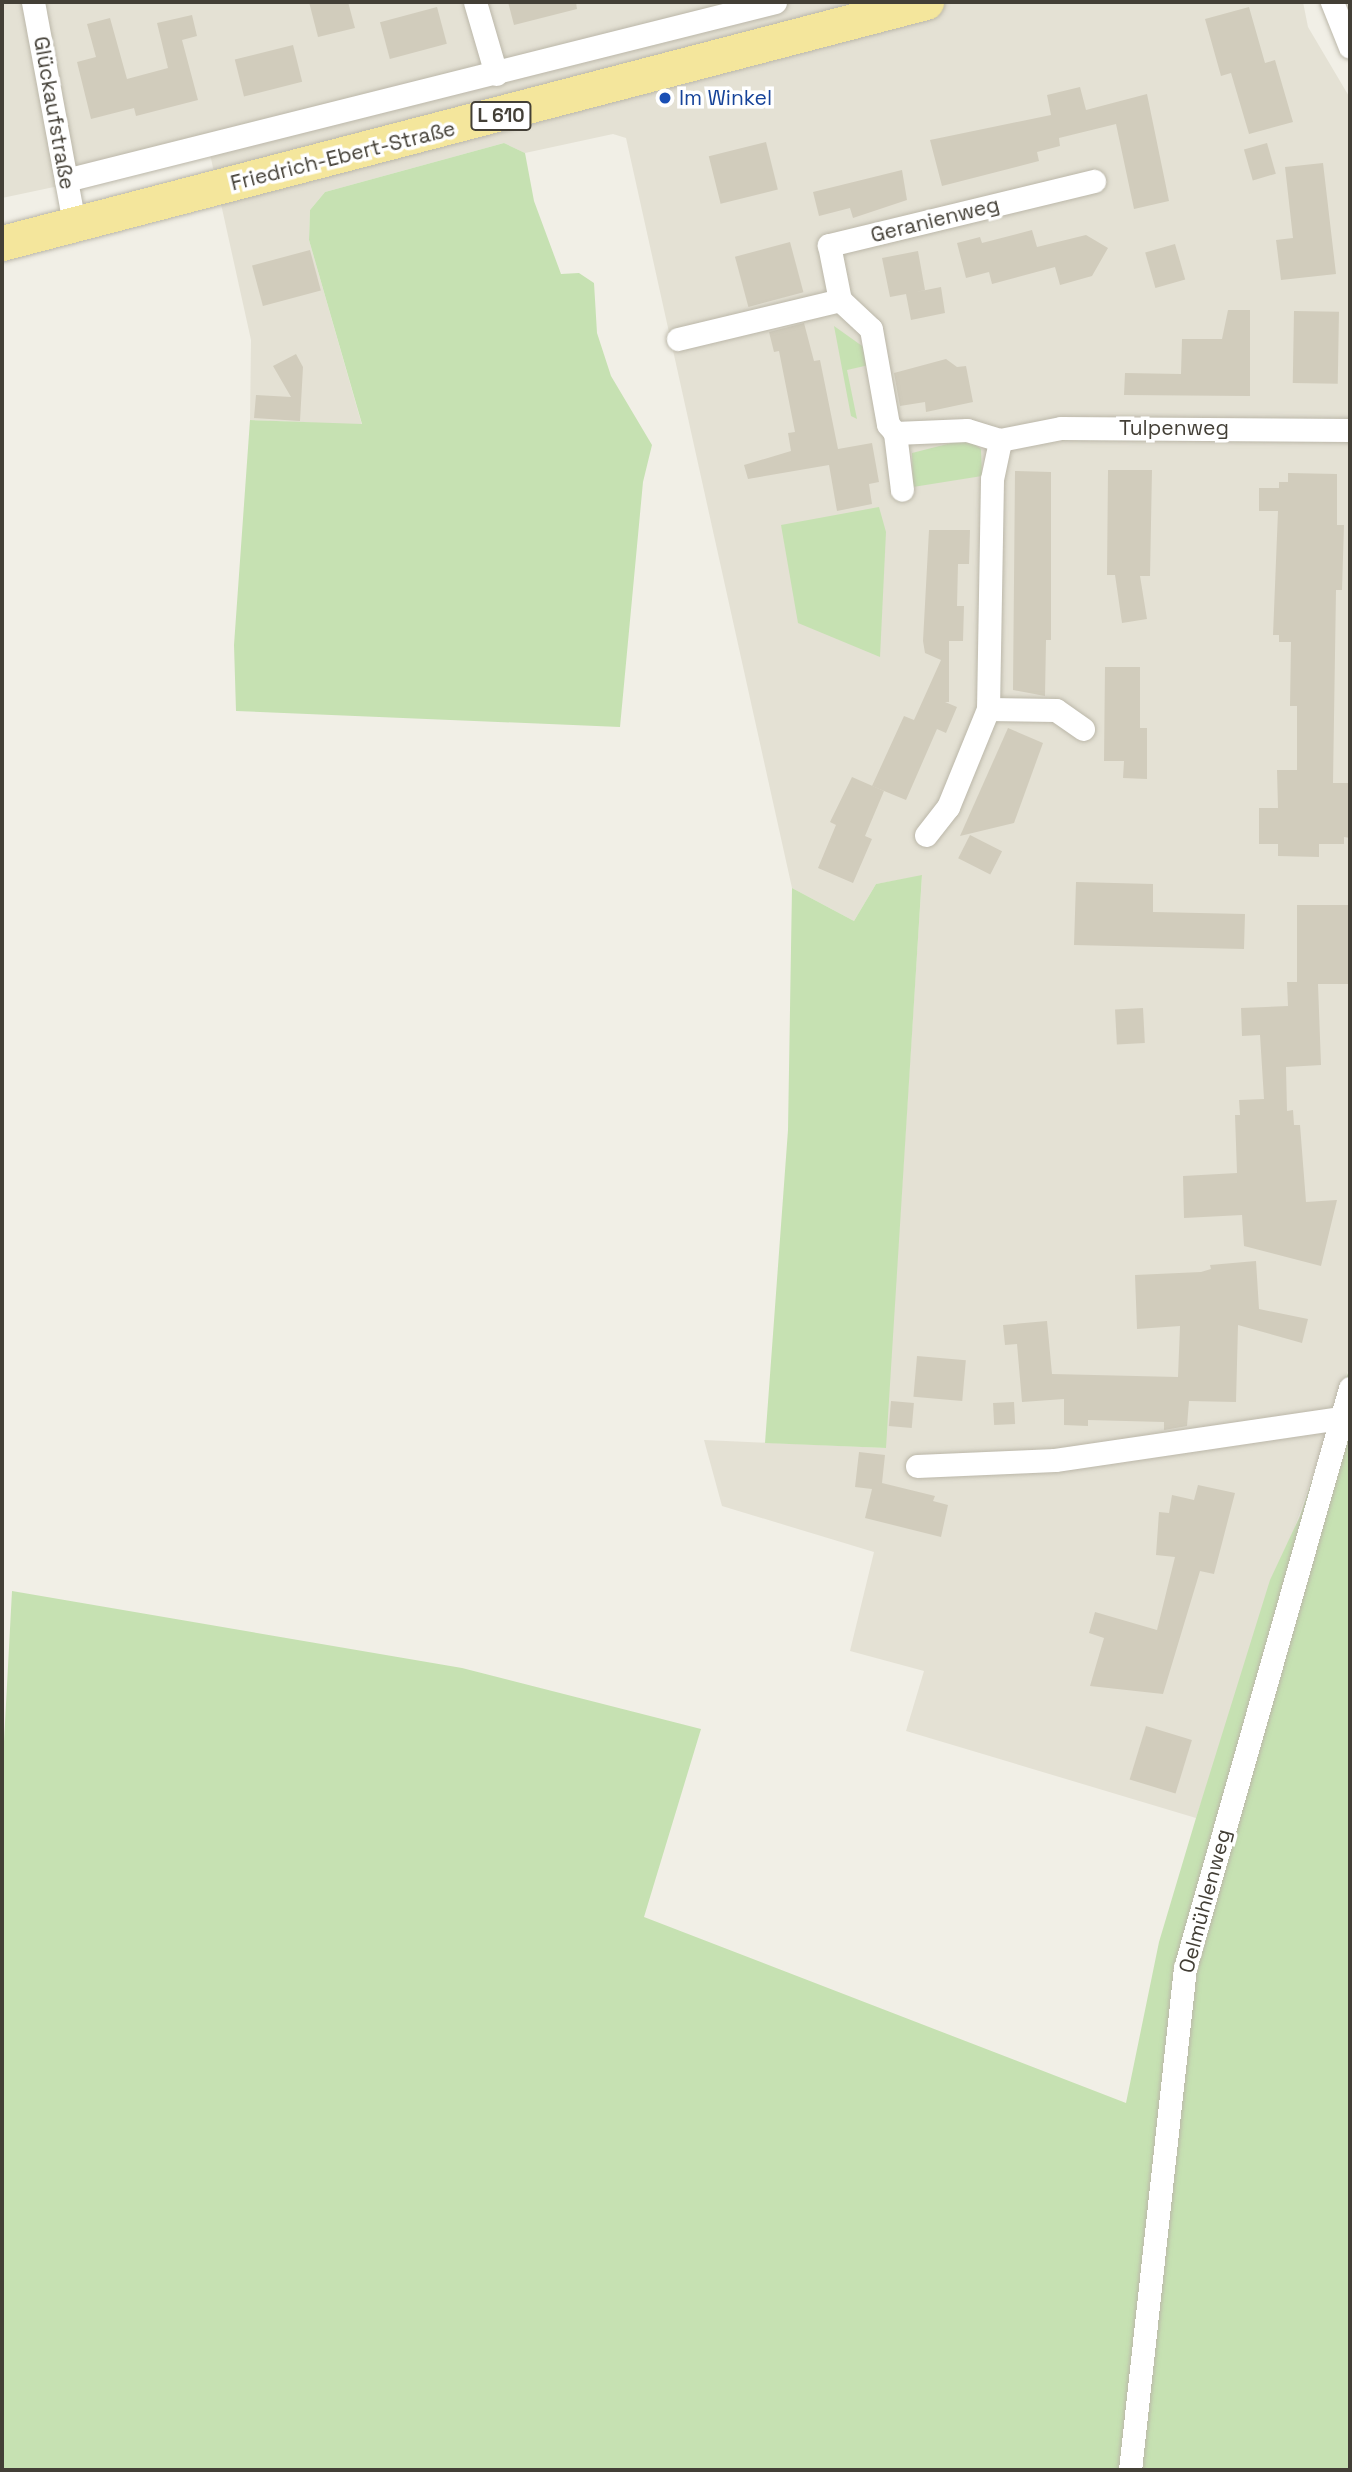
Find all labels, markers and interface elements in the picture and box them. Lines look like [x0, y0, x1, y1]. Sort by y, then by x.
street label: Glückaufstraße [28, 34, 80, 192]
place label: Im Winkel [679, 85, 772, 111]
marker: Im Winkel [657, 90, 673, 106]
road number: L 610 [470, 100, 532, 132]
street label: Friedrich-Ebert-Straße [228, 116, 458, 196]
street label: Geranienweg [868, 192, 1002, 248]
street label: Tulpenweg [1119, 415, 1229, 441]
street label: Oelmühlenweg [1174, 1826, 1236, 1976]

